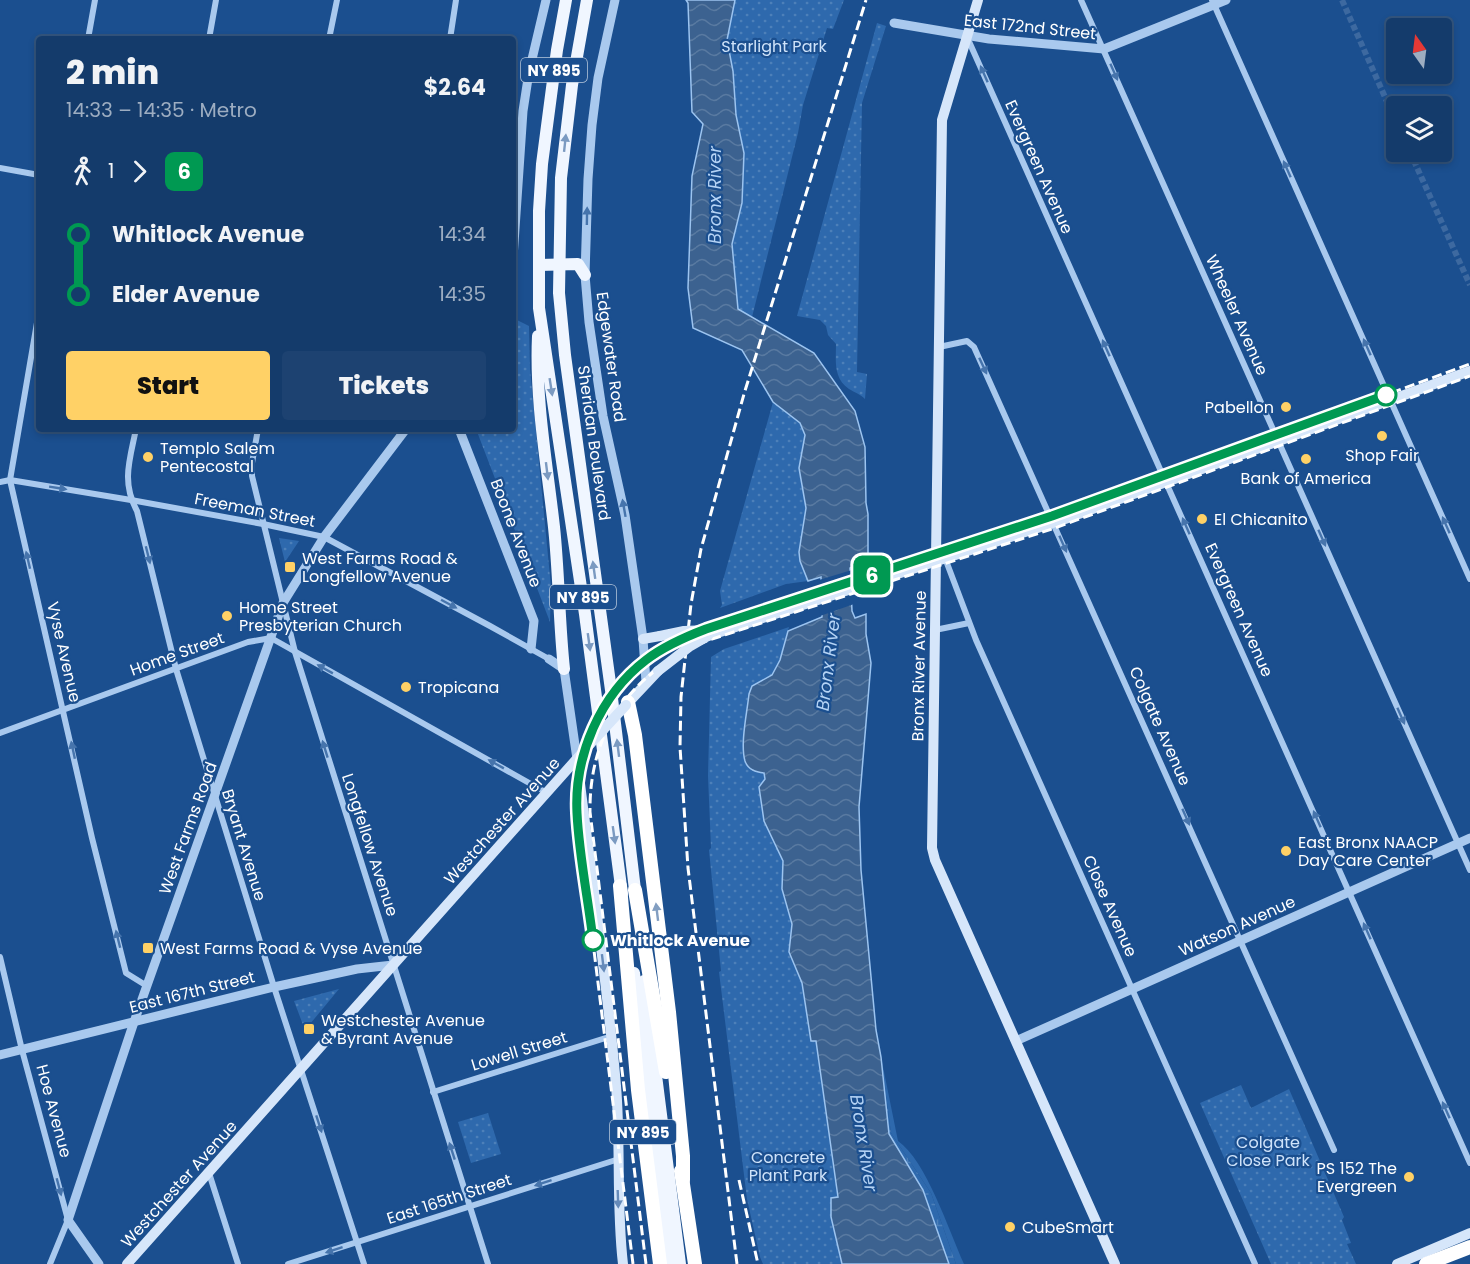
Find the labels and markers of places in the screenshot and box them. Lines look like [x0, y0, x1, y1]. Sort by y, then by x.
unlabelled marker [1375, 384, 1397, 406]
place label: Pabellon [1205, 396, 1274, 419]
marker: Pabellon [1279, 400, 1293, 414]
marker: Shop Fair [1375, 429, 1389, 443]
place label: Templo Salem Pentecostal [160, 437, 275, 478]
place label: Shop Fair [1345, 444, 1419, 467]
marker: Templo Salem Pentecostal [141, 450, 155, 464]
marker: Bank of America [1299, 452, 1313, 466]
place label: Bank of America [1241, 467, 1371, 490]
place label: El Chicanito [1214, 508, 1308, 531]
marker: El Chicanito [1195, 512, 1209, 526]
place label: West Farms Road & Longfellow Avenue [302, 547, 458, 588]
marker: West Farms Road & Longfellow Avenue [283, 560, 297, 574]
place label: Home Street Presbyterian Church [239, 596, 402, 637]
marker: Home Street Presbyterian Church [220, 609, 234, 623]
place label: Tropicana [418, 676, 499, 699]
marker: Tropicana [399, 680, 413, 694]
place label: East Bronx NAACP Day Care Center [1298, 831, 1438, 872]
marker: East Bronx NAACP Day Care Center [1279, 844, 1293, 858]
marker: Whitlock Avenue [582, 929, 604, 951]
place label: Whitlock Avenue [610, 929, 750, 952]
place label: West Farms Road & Vyse Avenue [160, 937, 422, 960]
marker: West Farms Road & Vyse Avenue [141, 941, 155, 955]
place label: Westchester Avenue & Byrant Avenue [321, 1009, 485, 1050]
marker: Westchester Avenue & Byrant Avenue [302, 1022, 316, 1036]
place label: PS 152 The Evergreen [1317, 1157, 1397, 1198]
marker: PS 152 The Evergreen [1402, 1170, 1416, 1184]
place label: CubeSmart [1022, 1216, 1114, 1239]
marker: CubeSmart [1003, 1220, 1017, 1234]

